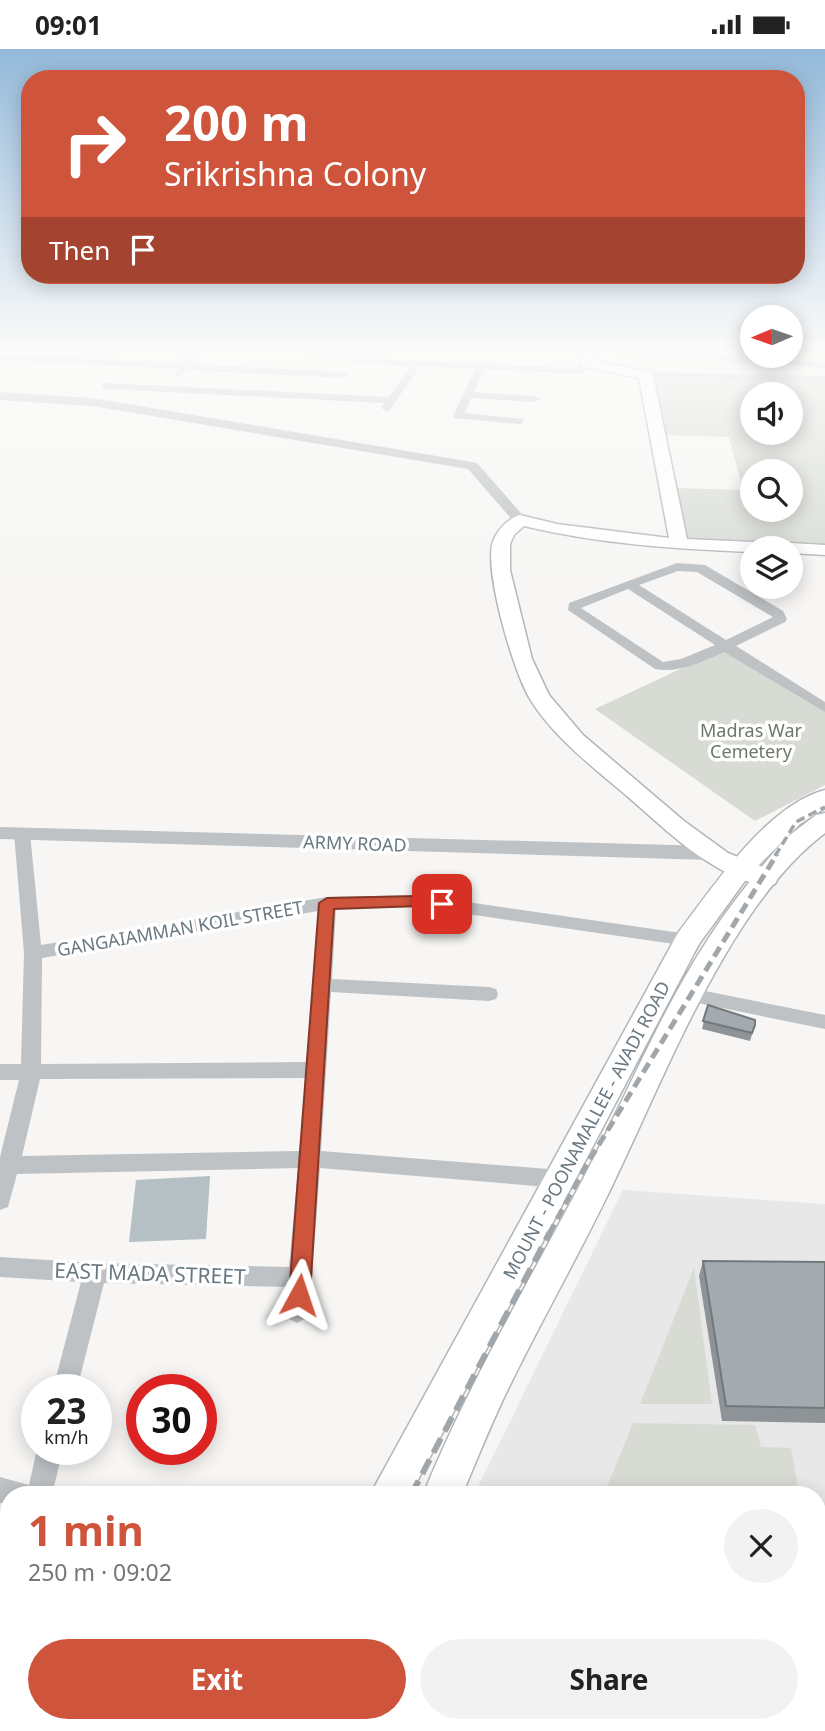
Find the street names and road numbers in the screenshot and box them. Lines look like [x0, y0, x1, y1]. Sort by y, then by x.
street label: ARMY ROAD [303, 829, 407, 857]
street label: GANGAIAMMAN KOIL STREET [55, 895, 305, 961]
street label: MOUNT - POONAMALLEE - AVADI ROAD [497, 977, 675, 1283]
street label: EAST MADA STREET [54, 1256, 246, 1290]

